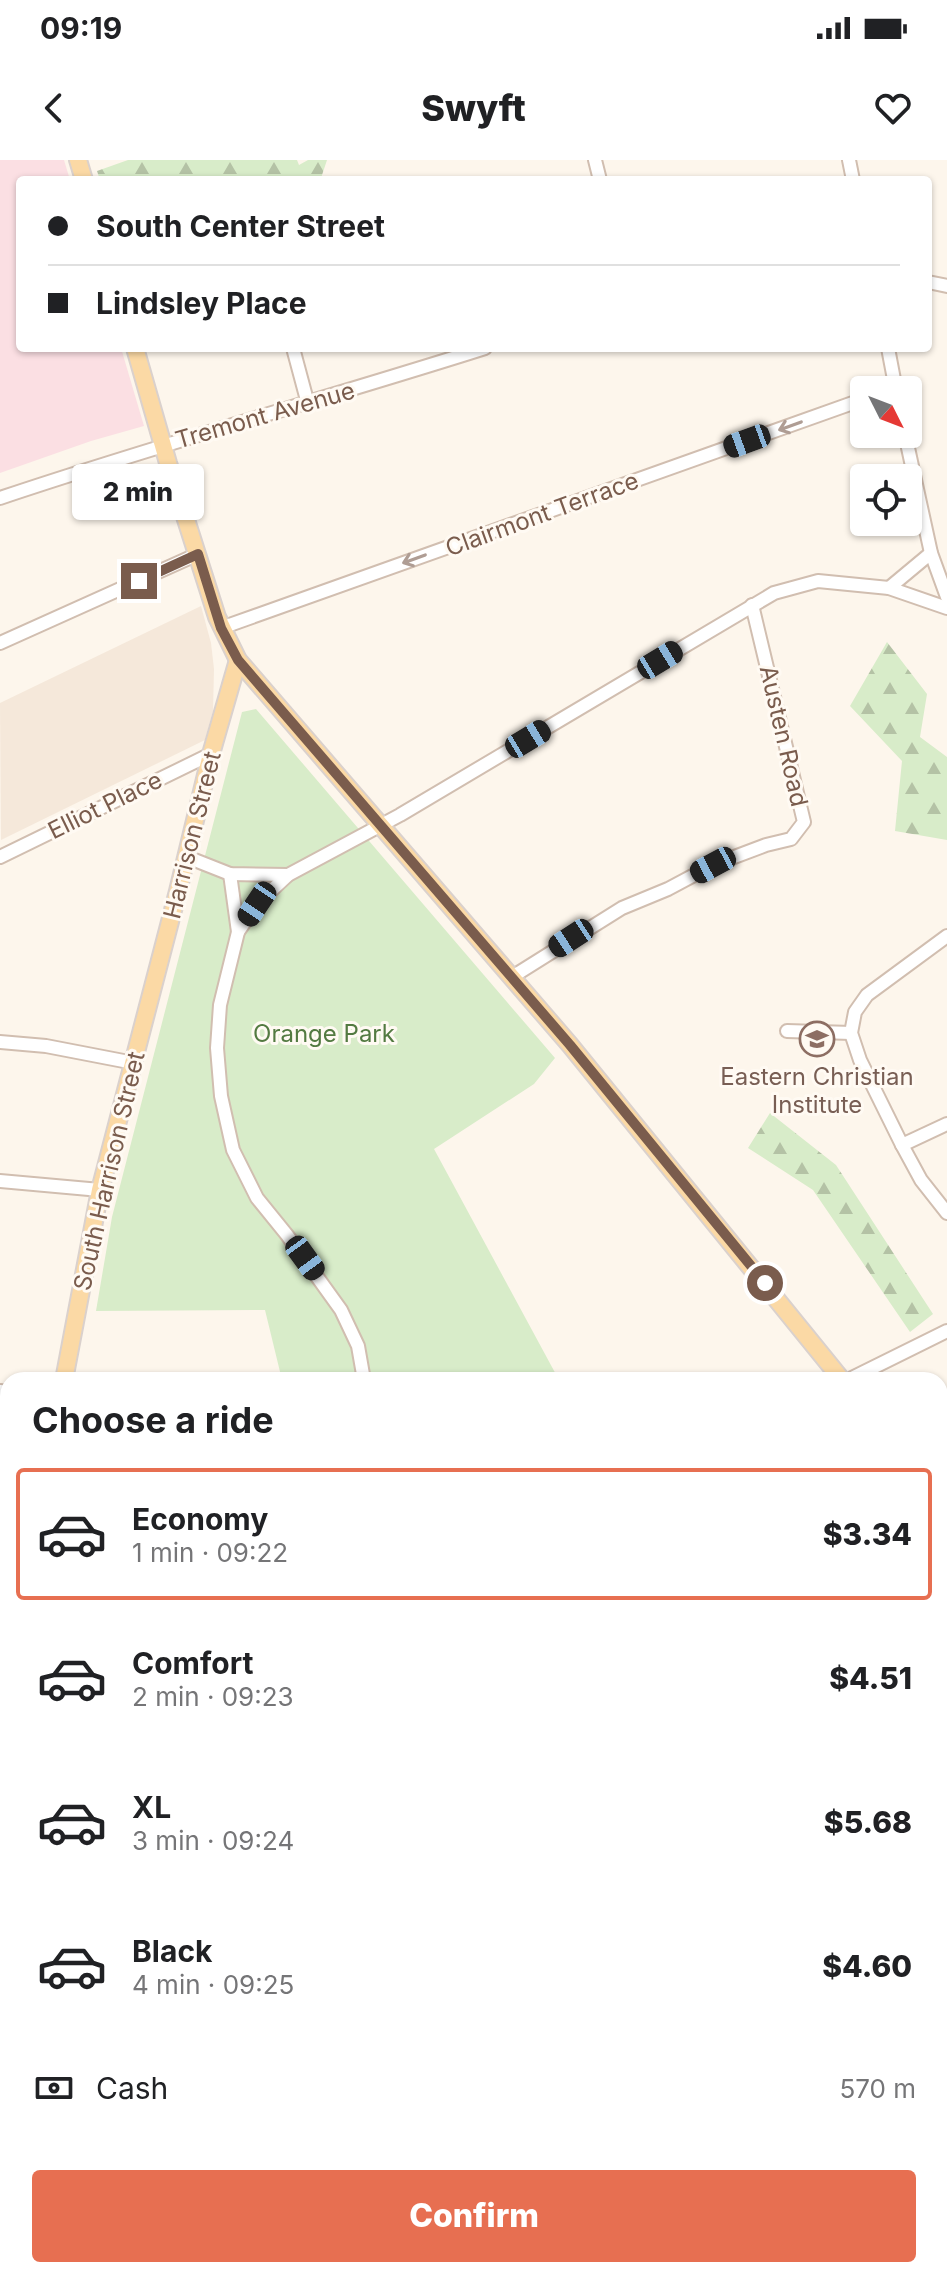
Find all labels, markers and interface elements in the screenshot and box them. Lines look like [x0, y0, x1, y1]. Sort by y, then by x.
text: 09:19 [40, 10, 122, 46]
icon: back [32, 86, 76, 130]
text: Swyft [421, 86, 526, 130]
icon: heart [871, 86, 915, 130]
text: South Center Street [96, 208, 385, 244]
text: Lindsley Place [96, 285, 307, 321]
street label: Tremont Avenue [172, 376, 358, 454]
north arrow [850, 376, 922, 448]
map controls [850, 376, 922, 536]
one-way arrow [778, 419, 803, 434]
car [720, 422, 774, 460]
button: locate [850, 464, 922, 536]
callout: 2 min [73, 465, 205, 521]
street label: Clairmont Terrace [441, 466, 643, 562]
text: 2 min [103, 476, 173, 507]
one-way arrow [401, 553, 426, 568]
route end [121, 563, 157, 599]
car [633, 637, 687, 683]
street label: Austen Road [754, 663, 814, 809]
car [501, 716, 555, 762]
street label: Harrison Street [157, 748, 227, 922]
street label: Elliot Place [43, 765, 167, 845]
car [686, 843, 740, 887]
car [234, 877, 280, 931]
car [544, 915, 598, 961]
park label: Orange Park [253, 1019, 395, 1048]
school or university icon: Eastern Christian Institute [798, 1020, 836, 1058]
street label: South Harrison Street [67, 1049, 151, 1293]
place label: Eastern Christian Institute [720, 1062, 914, 1119]
car [281, 1232, 329, 1284]
route start [747, 1265, 783, 1301]
text: Choose a ride [32, 1398, 274, 1442]
icon: car [36, 1498, 108, 1570]
text: Economy [132, 1501, 268, 1537]
text: $3.34 [823, 1516, 912, 1552]
text: 1 min · 09:22 [132, 1537, 288, 1568]
icon: car [36, 1642, 108, 1714]
text: Comfort [132, 1645, 253, 1681]
text: $4.51 [829, 1660, 912, 1696]
text: 2 min · 09:23 [132, 1681, 294, 1712]
icon: car [36, 1786, 108, 1858]
text: XL [132, 1789, 171, 1825]
text: $5.68 [824, 1804, 912, 1840]
text: 3 min · 09:24 [132, 1825, 294, 1856]
icon: car [36, 1930, 108, 2002]
text: Black [132, 1933, 212, 1969]
text: $4.60 [822, 1948, 912, 1984]
text: 4 min · 09:25 [132, 1969, 294, 2000]
icon: cash [32, 2066, 76, 2110]
text: Cash [96, 2070, 168, 2106]
text: 570 m [839, 2073, 916, 2104]
button: Confirm [32, 2170, 916, 2262]

